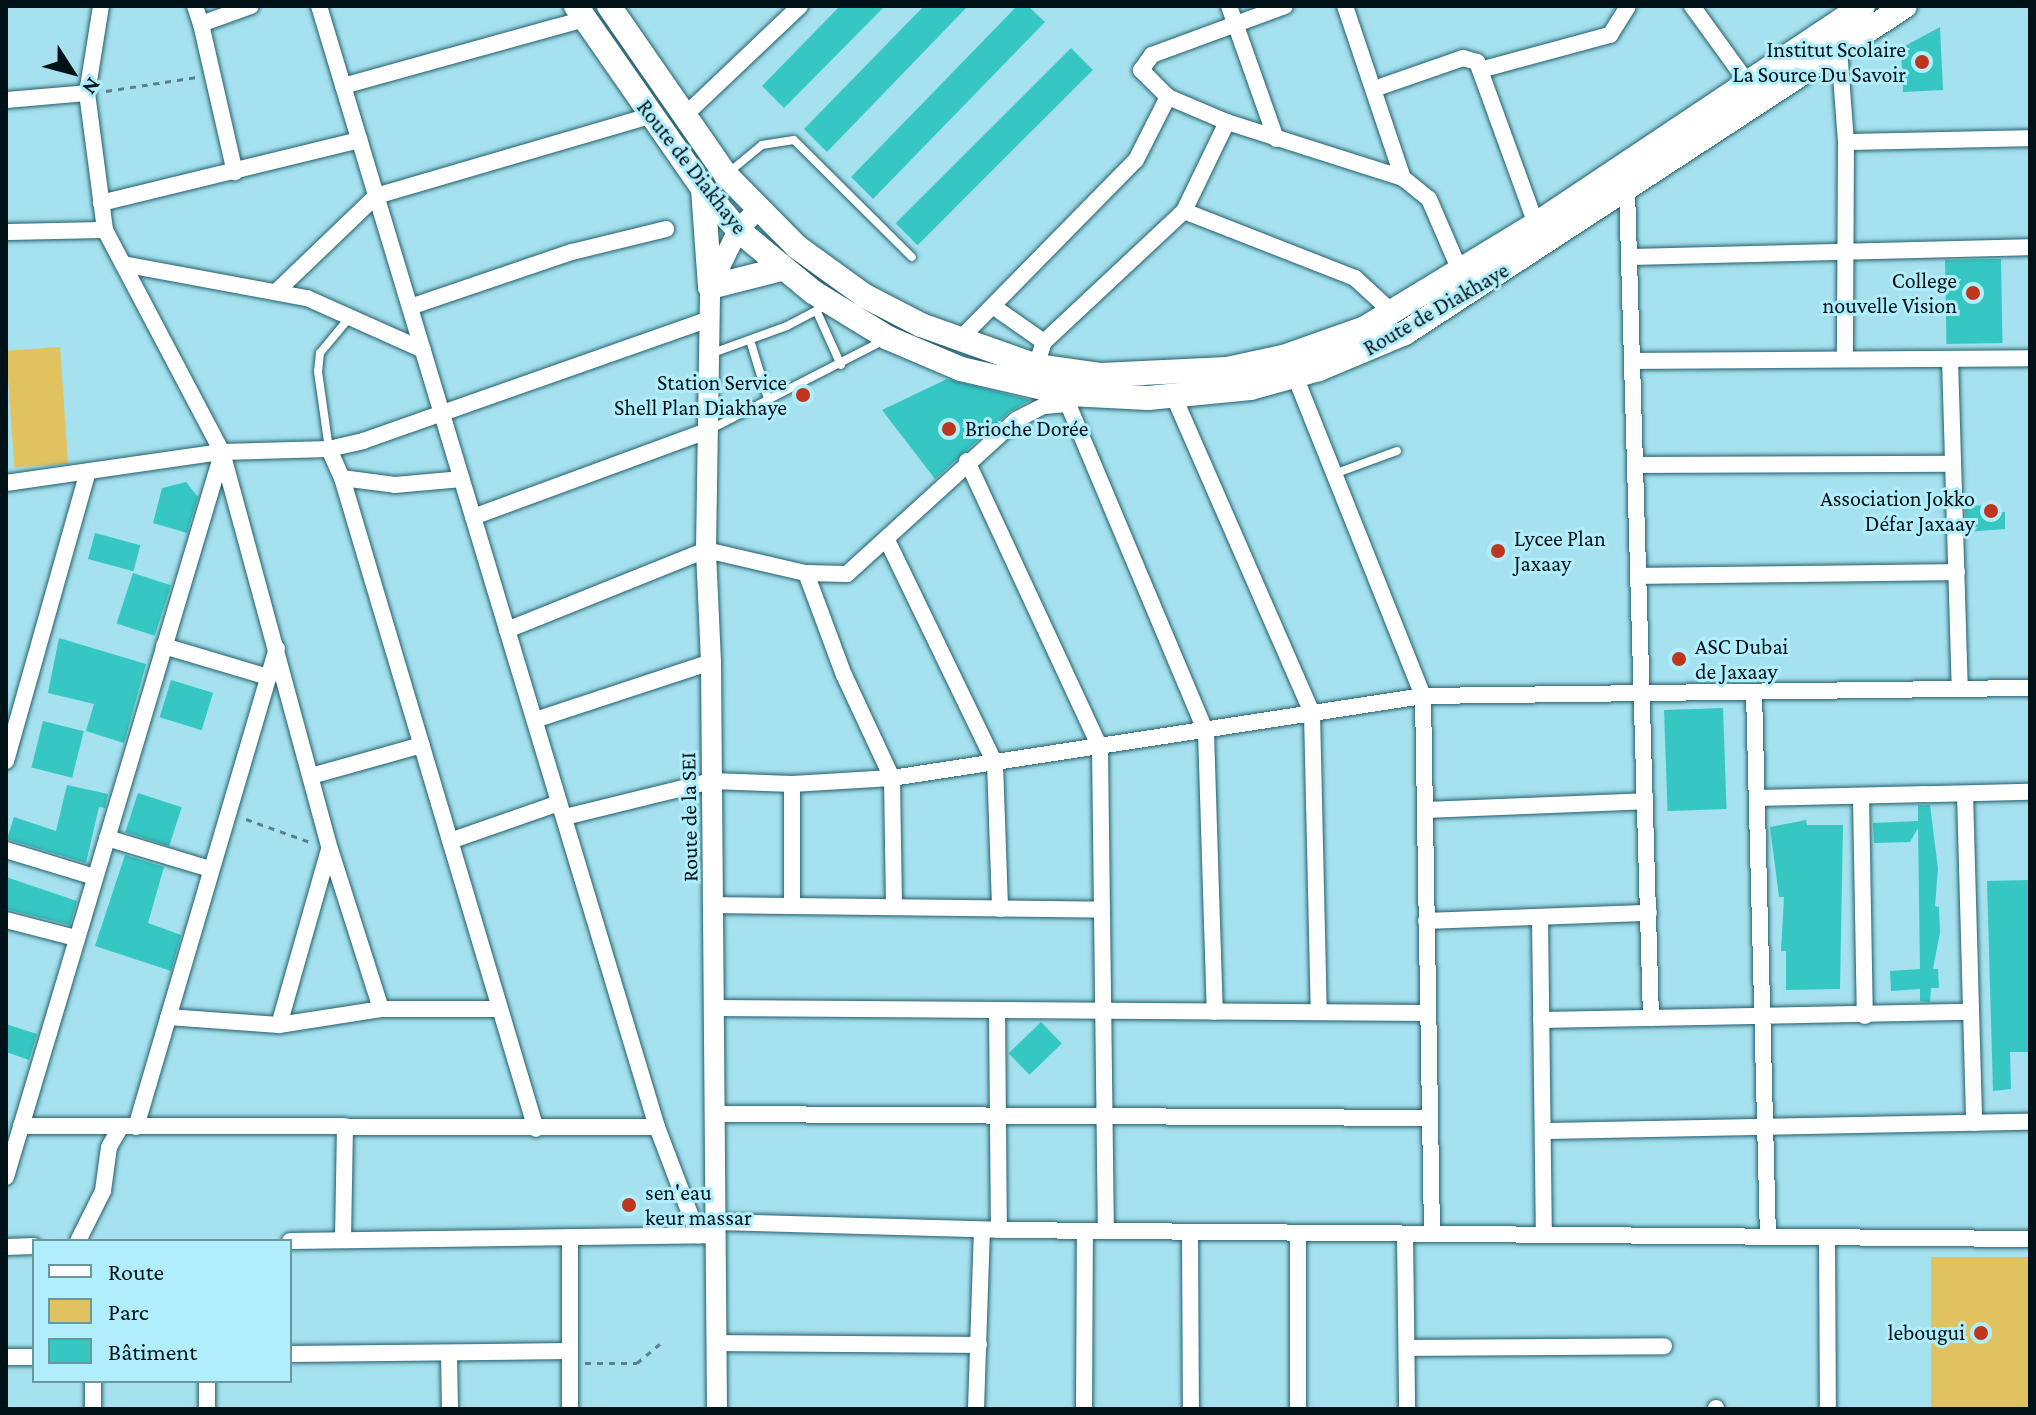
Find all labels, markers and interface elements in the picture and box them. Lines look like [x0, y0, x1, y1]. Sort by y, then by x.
north arrow [32, 32, 112, 112]
place label: Institut Scolaire La Source Du Savoir [1732, 36, 1906, 88]
marker: Institut Scolaire La Source Du Savoir [1913, 53, 1931, 71]
text: N [77, 73, 106, 100]
street label: Route de Diakhaye [631, 94, 753, 240]
street label: Route de Diakhaye [1359, 257, 1513, 361]
place label: College nouvelle Vision [1823, 267, 1957, 318]
marker: College nouvelle Vision [1964, 284, 1982, 302]
place label: Station Service Shell Plan Diakhaye [614, 369, 787, 420]
marker: Station Service Shell Plan Diakhaye [794, 386, 812, 404]
place label: Brioche Dorée [965, 416, 1088, 442]
marker: Brioche Dorée [940, 420, 958, 438]
place label: Association Jokko Défar Jaxaay [1820, 485, 1975, 536]
marker: Association Jokko Défar Jaxaay [1982, 502, 2000, 520]
place label: Lycee Plan Jaxaay [1514, 525, 1606, 576]
marker: Lycee Plan Jaxaay [1489, 542, 1507, 560]
place label: ASC Dubai de Jaxaay [1695, 633, 1788, 684]
marker: ASC Dubai de Jaxaay [1670, 650, 1688, 668]
street label: Route de la SEI [675, 752, 703, 882]
place label: sen'eau keur massar [645, 1179, 752, 1230]
marker: sen'eau keur massar [620, 1196, 638, 1214]
legend [32, 1239, 292, 1383]
text: Route [108, 1258, 164, 1285]
text: Parc [108, 1298, 149, 1325]
place label: lebougui [1888, 1320, 1965, 1346]
marker: lebougui [1972, 1324, 1990, 1342]
text: Bâtiment [108, 1338, 197, 1365]

